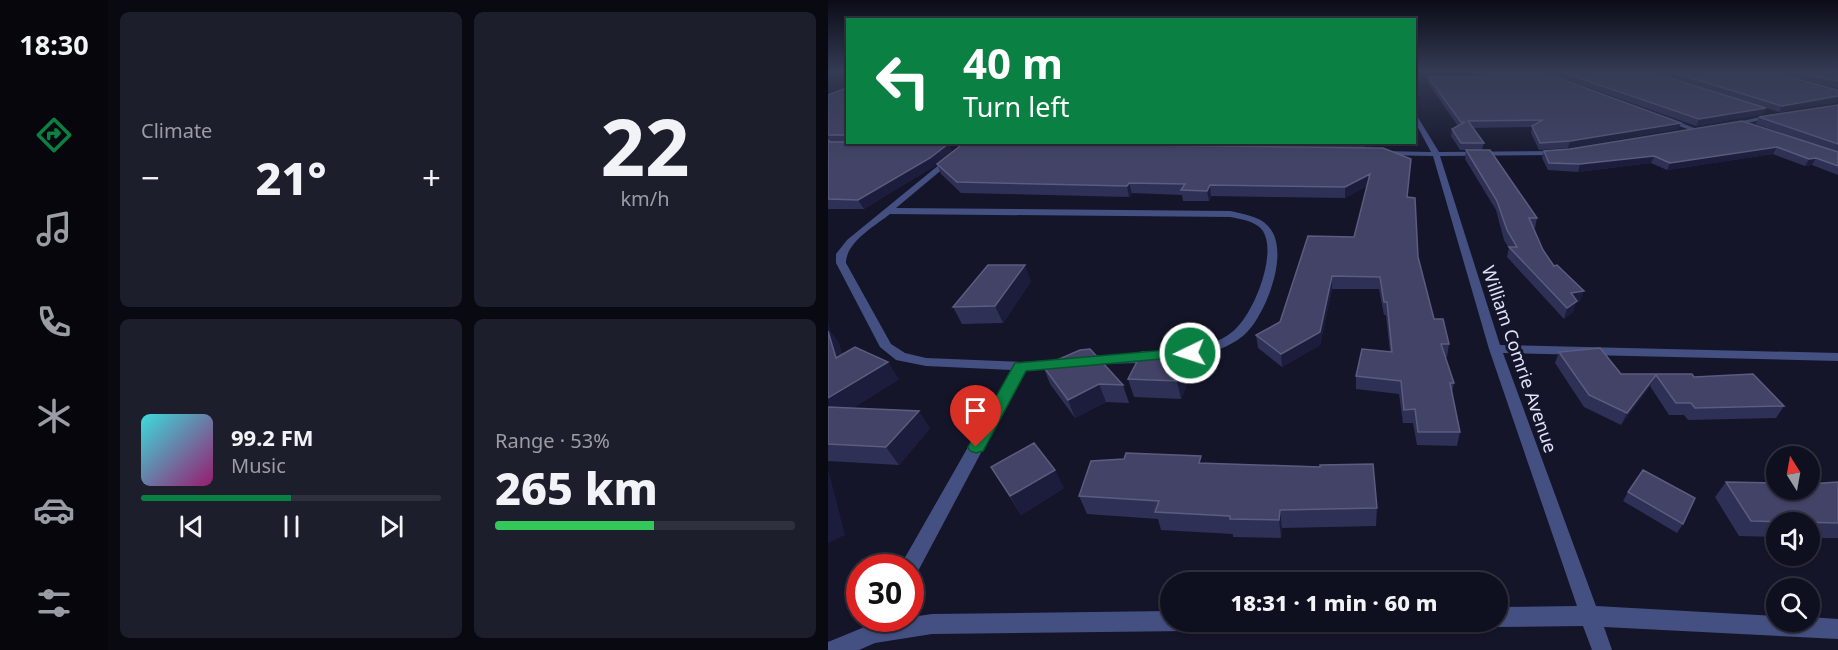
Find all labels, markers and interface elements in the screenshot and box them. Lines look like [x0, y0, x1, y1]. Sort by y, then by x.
text: 18:30 [19, 26, 89, 63]
text: 40 m [963, 34, 1063, 91]
icon: left [864, 42, 942, 120]
text: Turn left [963, 88, 1069, 125]
text: 22 [600, 93, 690, 199]
icon: directions [33, 114, 75, 156]
text: Climate [141, 117, 212, 144]
text: 21° [255, 147, 327, 208]
text: − [141, 155, 160, 200]
text: + [422, 155, 441, 200]
text: km/h [620, 185, 670, 212]
icon: music [33, 208, 75, 250]
street label: William Comrie Avenue [1477, 262, 1563, 456]
icon: phone [33, 301, 75, 343]
position arrow [1158, 321, 1222, 385]
pin [950, 385, 1001, 447]
icon: arrive [959, 394, 992, 427]
icon: climate [33, 395, 75, 437]
text: 99.2 FM [231, 422, 313, 452]
text: Range · 53% [495, 427, 610, 454]
north arrow [1766, 446, 1820, 500]
map controls [1766, 446, 1820, 632]
text: Music [231, 452, 286, 479]
text: 265 km [495, 457, 658, 518]
icon: car [33, 489, 75, 531]
icon: previous [175, 510, 208, 543]
icon: pause [275, 510, 308, 543]
icon: next [375, 510, 408, 543]
button: sound [1766, 512, 1820, 566]
speed limit sign: 30 [846, 554, 924, 632]
button: search [1766, 578, 1820, 632]
icon: filters [33, 582, 75, 624]
text: 18:31 · 1 min · 60 m [1231, 587, 1437, 617]

